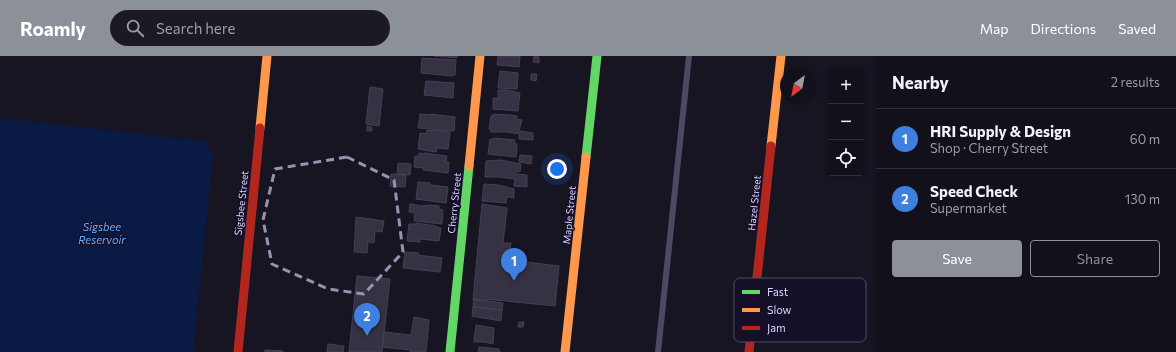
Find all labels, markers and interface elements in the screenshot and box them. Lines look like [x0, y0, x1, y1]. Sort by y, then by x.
search box [110, 10, 390, 46]
text: Roamly [20, 17, 86, 40]
icon: search [124, 17, 146, 39]
text: Search here [156, 19, 235, 37]
text: Map [980, 20, 1009, 37]
text: Directions [1031, 20, 1096, 37]
text: Saved [1118, 20, 1156, 37]
north arrow [780, 68, 816, 104]
map controls [828, 68, 864, 176]
button: + [828, 68, 864, 104]
text: Nearby [892, 72, 949, 93]
text: 2 results [1111, 74, 1160, 90]
button: − [828, 104, 864, 140]
text: HRI Supply & Design [930, 122, 1071, 140]
text: 1 [902, 131, 908, 147]
text: 60 m [1130, 131, 1160, 147]
button: locate [828, 140, 864, 176]
text: Shop · Cherry Street [930, 140, 1048, 156]
your location [547, 159, 567, 179]
street label: Sigsbee Street [232, 170, 250, 236]
street label: Cherry Street [445, 172, 463, 234]
street label: Hazel Street [745, 175, 763, 231]
text: Speed Check [930, 182, 1018, 200]
street label: Maple Street [560, 185, 578, 245]
text: 2 [901, 191, 909, 207]
text: 130 m [1125, 191, 1160, 207]
text: Supermarket [930, 200, 1007, 216]
water label: Sigsbee Reservoir [78, 220, 126, 246]
button: Save [892, 240, 1022, 277]
button: Share [1030, 240, 1160, 277]
pin: 1 [501, 248, 527, 281]
legend [734, 278, 866, 342]
text: Fast [767, 285, 789, 298]
pin: 2 [354, 303, 380, 336]
text: Slow [767, 303, 792, 316]
text: Jam [767, 321, 786, 335]

